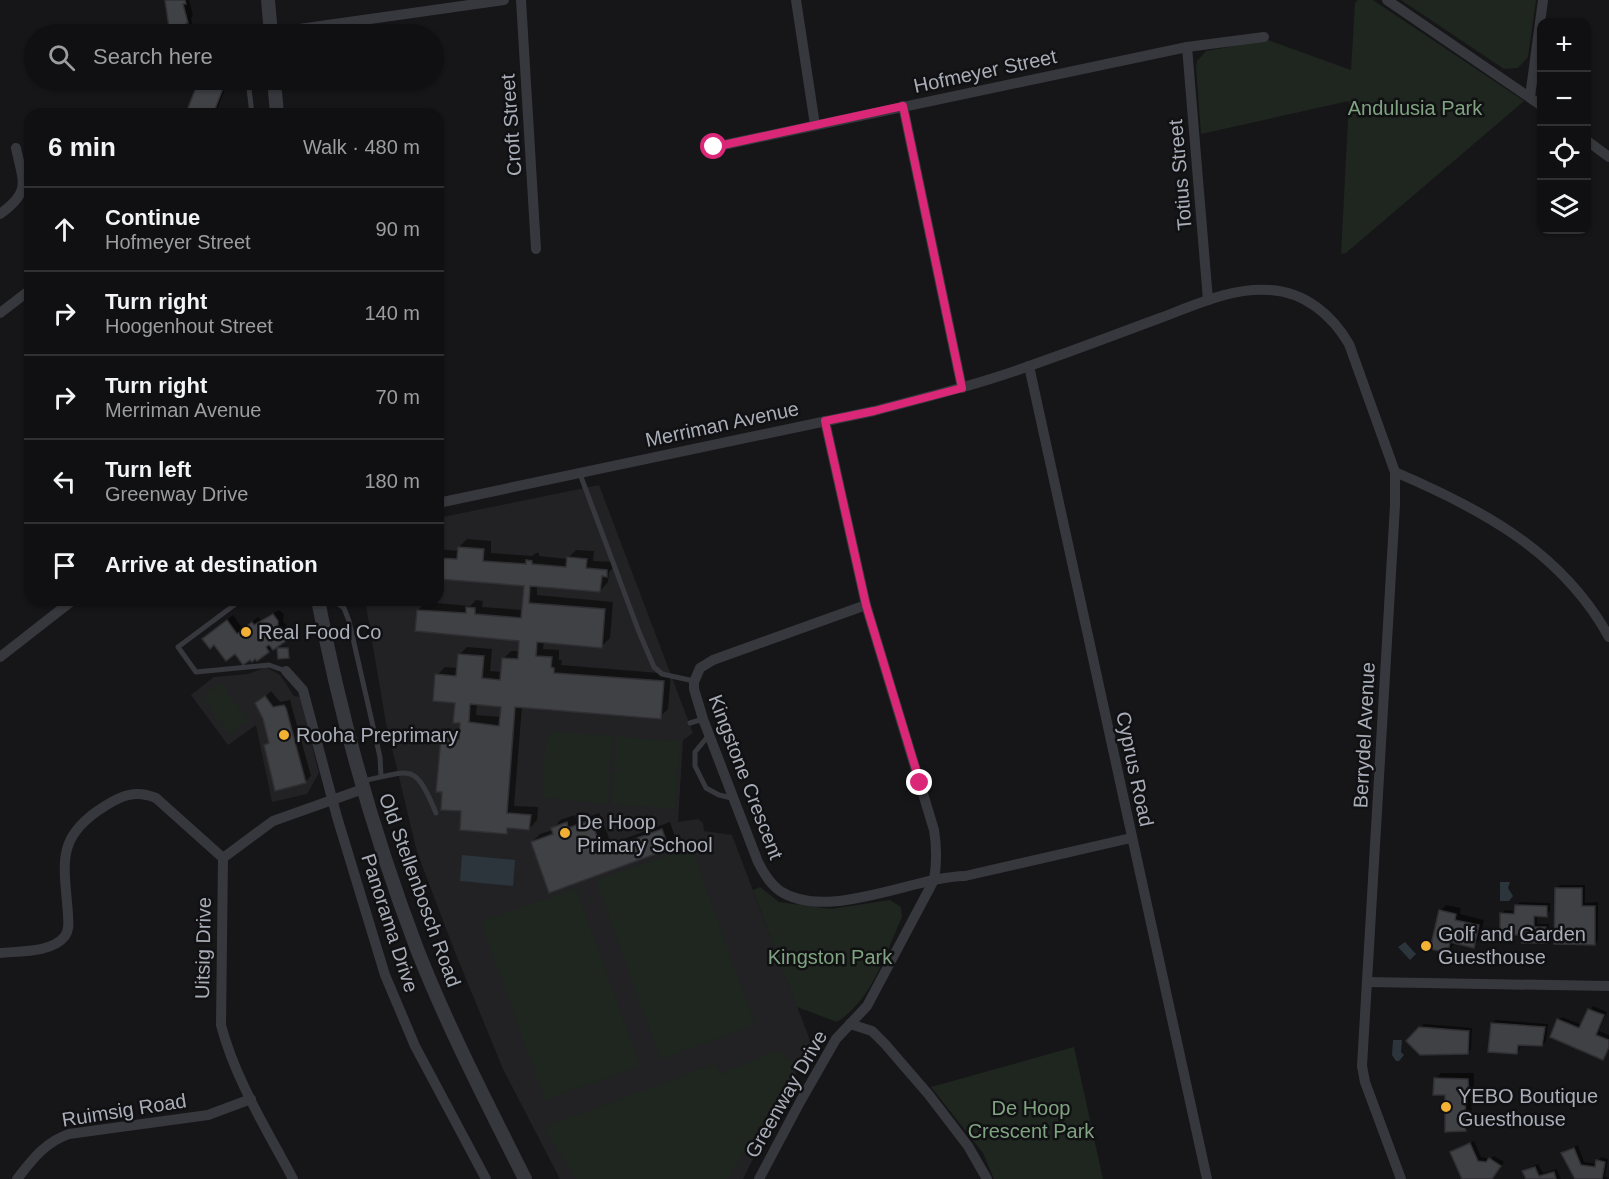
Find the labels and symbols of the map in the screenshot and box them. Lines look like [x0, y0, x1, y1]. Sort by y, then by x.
street label: Hofmeyer Street [911, 45, 1059, 97]
street label: Croft Street [496, 73, 526, 177]
park label: Andulusia Park [1348, 97, 1483, 119]
street label: Totius Street [1164, 118, 1196, 231]
route start [700, 133, 726, 159]
street label: Merriman Avenue [643, 397, 801, 451]
place label: Real Food Co [258, 621, 381, 643]
marker: Real Food Co [239, 625, 253, 639]
street label: Berrydel Avenue [1349, 661, 1379, 809]
street label: Kingstone Crescent [704, 692, 788, 863]
street label: Cyprus Road [1112, 710, 1158, 828]
place label: Rooha Preprimary [296, 724, 458, 746]
marker: Rooha Preprimary [277, 728, 291, 742]
route end [906, 769, 932, 795]
street label: Old Stellenbosch Road [375, 790, 465, 990]
place label: De Hoop Primary School [577, 811, 713, 856]
marker: De Hoop Primary School [558, 826, 572, 840]
street label: Panorama Drive [357, 851, 423, 995]
street label: Uitsig Drive [191, 897, 215, 999]
place label: Golf and Garden Guesthouse [1438, 923, 1586, 968]
marker: Golf and Garden Guesthouse [1419, 939, 1433, 953]
park label: Kingston Park [768, 946, 893, 968]
street label: Greenway Drive [741, 1026, 831, 1162]
place label: YEBO Boutique Guesthouse [1458, 1085, 1598, 1130]
street label: Ruimsig Road [60, 1089, 188, 1131]
park label: De Hoop Crescent Park [968, 1097, 1095, 1142]
marker: YEBO Boutique Guesthouse [1439, 1100, 1453, 1114]

